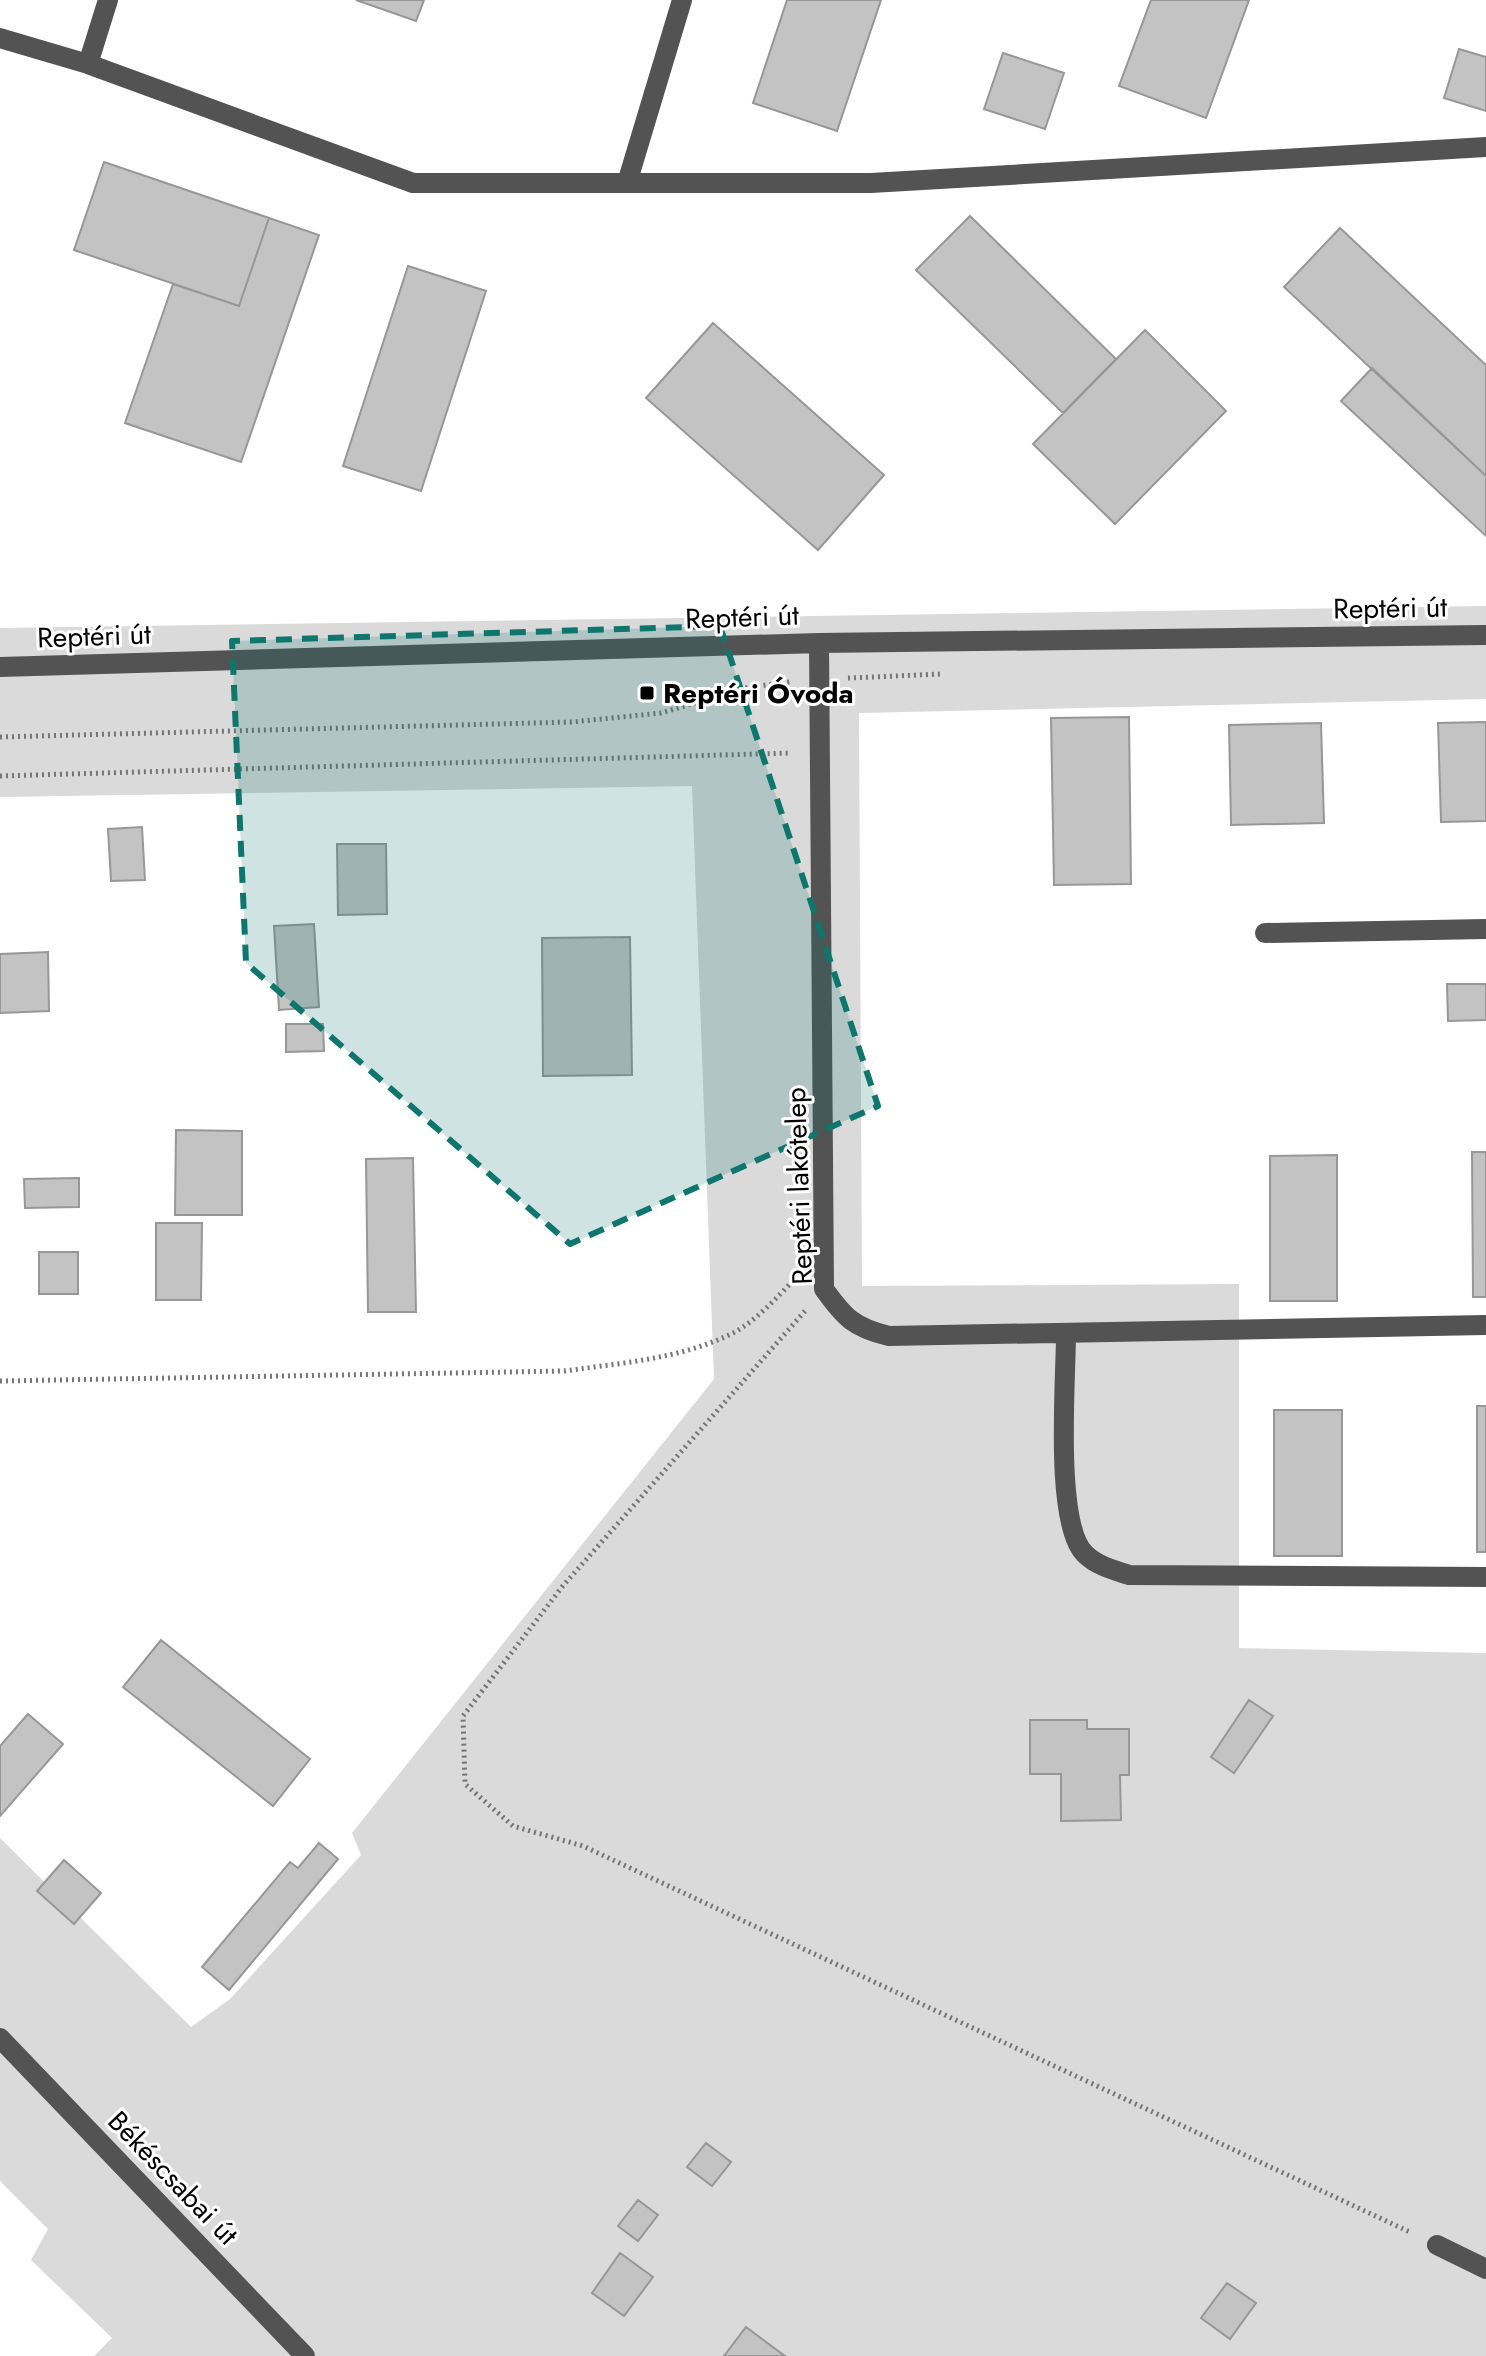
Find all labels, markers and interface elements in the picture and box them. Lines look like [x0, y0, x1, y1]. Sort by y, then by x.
street label: Reptéri út [1333, 587, 1448, 629]
street label: Reptéri út [684, 595, 800, 639]
street label: Reptéri út [36, 614, 152, 658]
place label: Reptéri Óvoda [663, 673, 854, 714]
marker: Reptéri Óvoda [638, 684, 656, 702]
street label: Reptéri lakótelep [775, 1087, 823, 1285]
street label: Békéscsabai út [98, 2102, 248, 2254]

